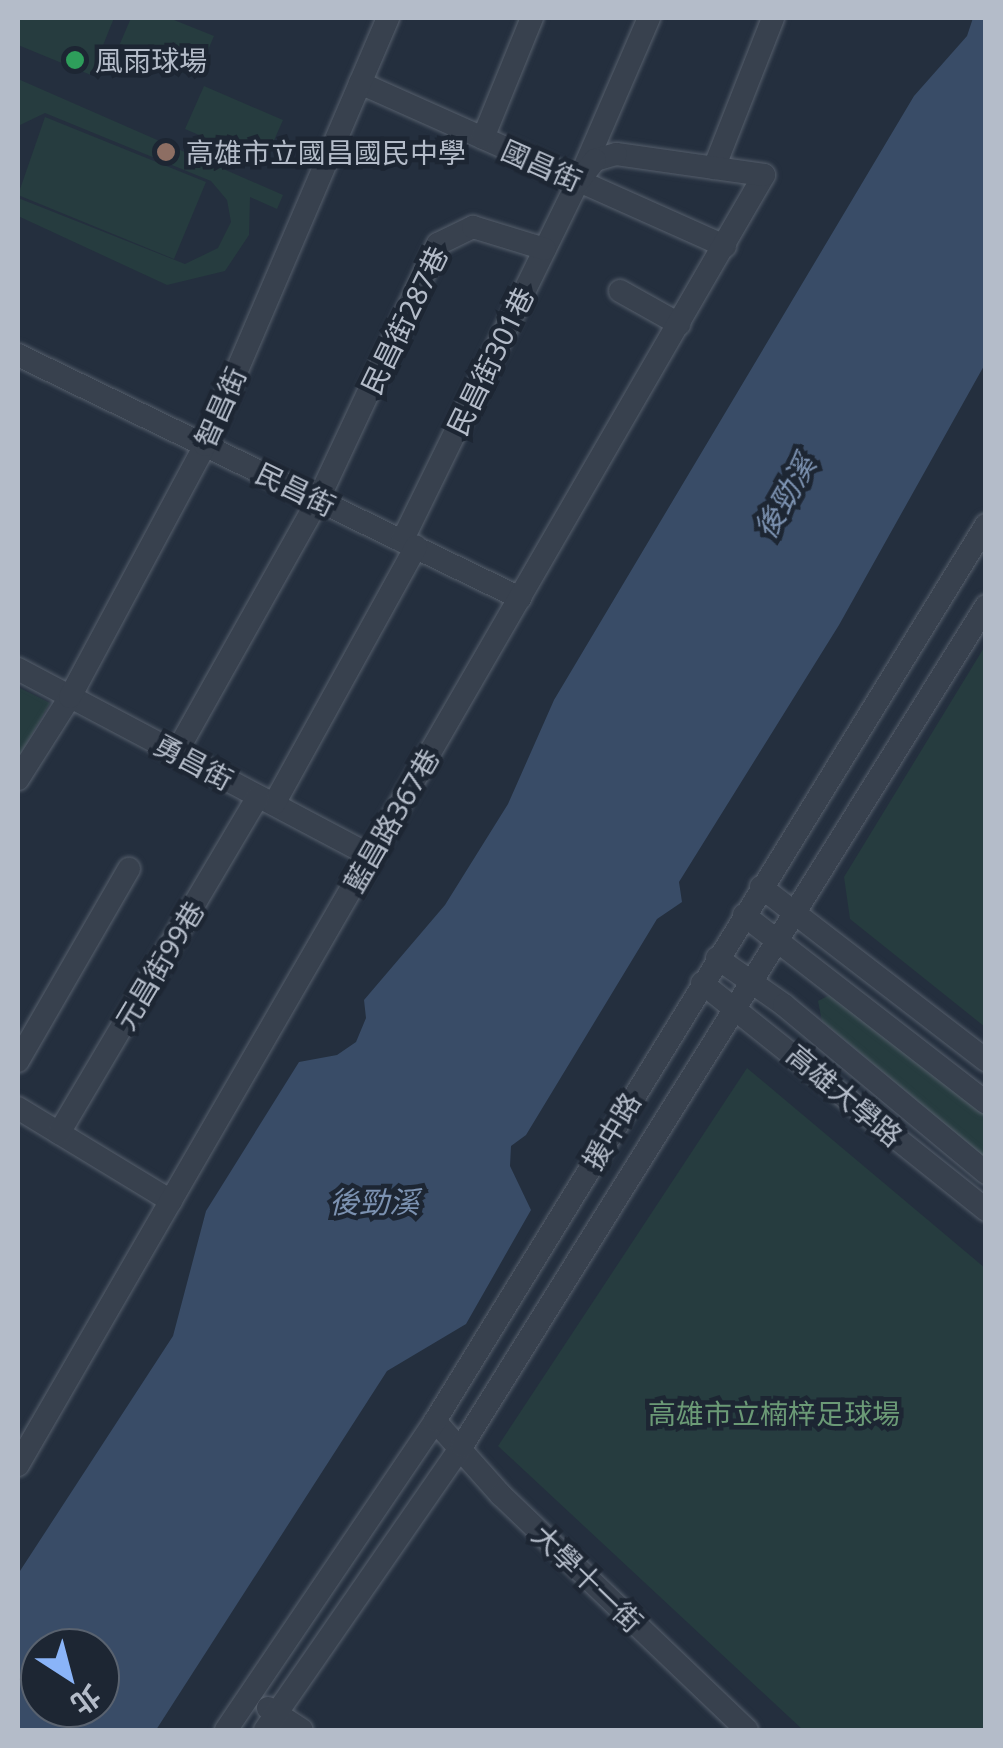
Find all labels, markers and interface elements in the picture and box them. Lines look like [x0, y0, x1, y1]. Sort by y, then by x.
place label: 風雨球場 [95, 43, 207, 77]
marker: 風雨球場 [64, 49, 86, 71]
street label: 國昌街 [497, 133, 587, 197]
place label: 高雄市立國昌國民中學 [186, 135, 466, 169]
marker: 高雄市立國昌國民中學 [155, 141, 177, 163]
street label: 民昌街287巷 [354, 241, 454, 399]
street label: 民昌街301巷 [440, 282, 540, 440]
street label: 智昌街 [188, 362, 252, 452]
water label: 後勁溪 [747, 449, 823, 545]
street label: 民昌街 [251, 455, 341, 523]
street label: 勇昌街 [149, 727, 239, 797]
street label: 藍昌路367巷 [336, 742, 446, 898]
street label: 元昌街99巷 [108, 895, 210, 1035]
street label: 高雄大學路 [781, 1037, 909, 1153]
street label: 援中路 [575, 1086, 647, 1176]
water label: 後勁溪 [329, 1184, 419, 1220]
park label: 高雄市立楠梓足球場 [648, 1396, 900, 1430]
street label: 大學十一街 [526, 1517, 650, 1639]
north arrow [20, 1628, 120, 1728]
text: 北 [64, 1677, 109, 1724]

